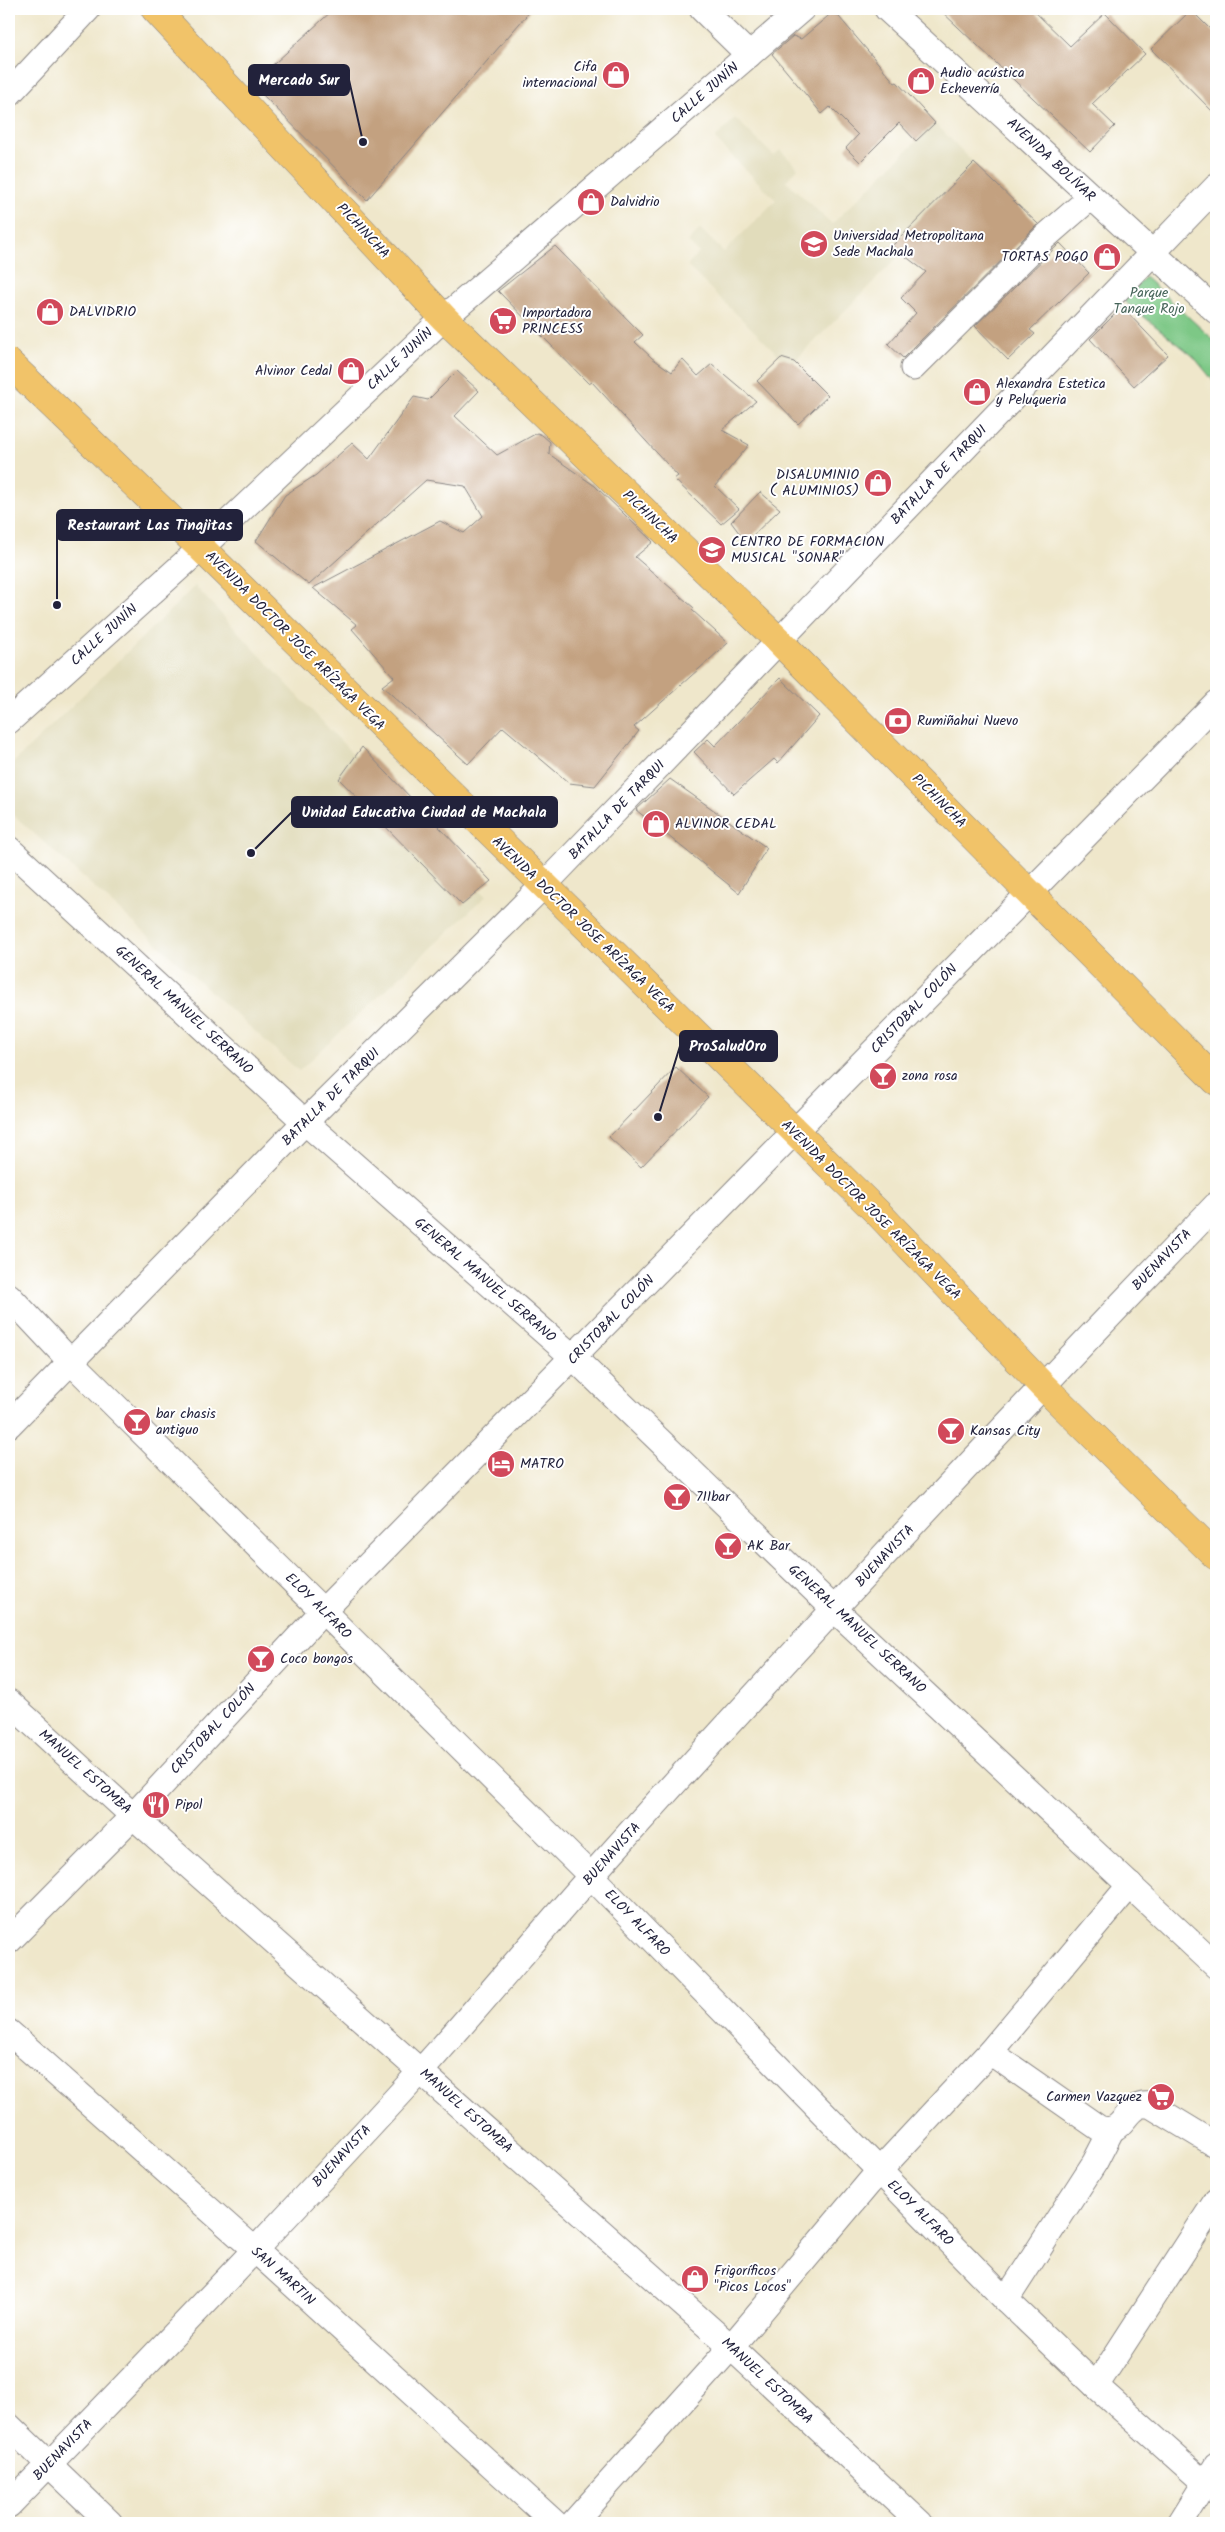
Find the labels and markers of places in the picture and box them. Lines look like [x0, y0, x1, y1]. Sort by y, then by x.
place label: Cifa internacional [522, 56, 598, 94]
shop icon: Cifa internacional [601, 60, 631, 90]
place label: Audio acústica Echeverría [940, 62, 1025, 100]
callout: Mercado Sur [249, 65, 349, 95]
shop icon: Audio acústica Echeverría [906, 66, 936, 96]
shop icon: Dalvidrio [576, 187, 606, 217]
place label: Dalvidrio [610, 191, 660, 213]
place label: Universidad Metropolitana Sede Machala [833, 225, 984, 263]
school or university icon: Universidad Metropolitana Sede Machala [799, 229, 829, 259]
shop icon: TORTAS POGO [1092, 242, 1122, 272]
place label: TORTAS POGO [1001, 246, 1088, 268]
shop icon: DALVIDRIO [35, 297, 65, 327]
place label: DALVIDRIO [69, 301, 137, 323]
place label: Importadora PRINCESS [522, 302, 592, 340]
supermarket icon: Importadora PRINCESS [488, 306, 518, 336]
shop icon: Alvinor Cedal [336, 356, 366, 386]
place label: Alvinor Cedal [255, 360, 333, 382]
place label: Alexandra Estetica y Peluqueria [995, 373, 1105, 411]
shop icon: Alexandra Estetica y Peluqueria [962, 377, 992, 407]
place label: DISALUMINIO ( ALUMINIOS) [770, 464, 859, 502]
shop icon: DISALUMINIO ( ALUMINIOS) [863, 468, 893, 498]
callout: Restaurant Las Tinajitas [57, 510, 242, 540]
place label: CENTRO DE FORMACION MUSICAL "SONAR" [731, 531, 885, 569]
school or university icon: CENTRO DE FORMACION MUSICAL "SONAR" [697, 535, 727, 565]
bank icon: Rumiñahui Nuevo [883, 706, 913, 736]
place label: Rumiñahui Nuevo [917, 710, 1018, 732]
callout: Unidad Educativa Ciudad de Machala [292, 797, 557, 827]
shop icon: ALVINOR CEDAL [641, 809, 671, 839]
place label: ALVINOR CEDAL [675, 813, 777, 835]
callout: ProSaludOro [680, 1031, 777, 1061]
bar icon: zona rosa [868, 1061, 898, 1091]
place label: zona rosa [902, 1065, 958, 1087]
place label: bar chasis antiguo [156, 1403, 216, 1441]
bar icon: bar chasis antiguo [122, 1407, 152, 1437]
bar icon: Kansas City [936, 1416, 966, 1446]
place label: Kansas City [970, 1420, 1041, 1442]
hotel icon: MATRO [486, 1449, 516, 1479]
place label: MATRO [520, 1453, 564, 1475]
bar icon: 711bar [662, 1482, 692, 1512]
place label: 711bar [696, 1486, 731, 1508]
bar icon: AK Bar [713, 1531, 743, 1561]
place label: AK Bar [747, 1535, 791, 1557]
bar icon: Coco bongos [246, 1644, 276, 1674]
place label: Coco bongos [280, 1648, 353, 1670]
restaurant icon: Pipol [141, 1790, 171, 1820]
place label: Pipol [175, 1794, 203, 1816]
supermarket icon: Carmen Vazquez [1146, 2082, 1176, 2112]
place label: Carmen Vazquez [1046, 2086, 1142, 2108]
place label: Frigoríficos "Picos Locos" [714, 2260, 791, 2298]
shop icon: Frigoríficos "Picos Locos" [680, 2264, 710, 2294]

